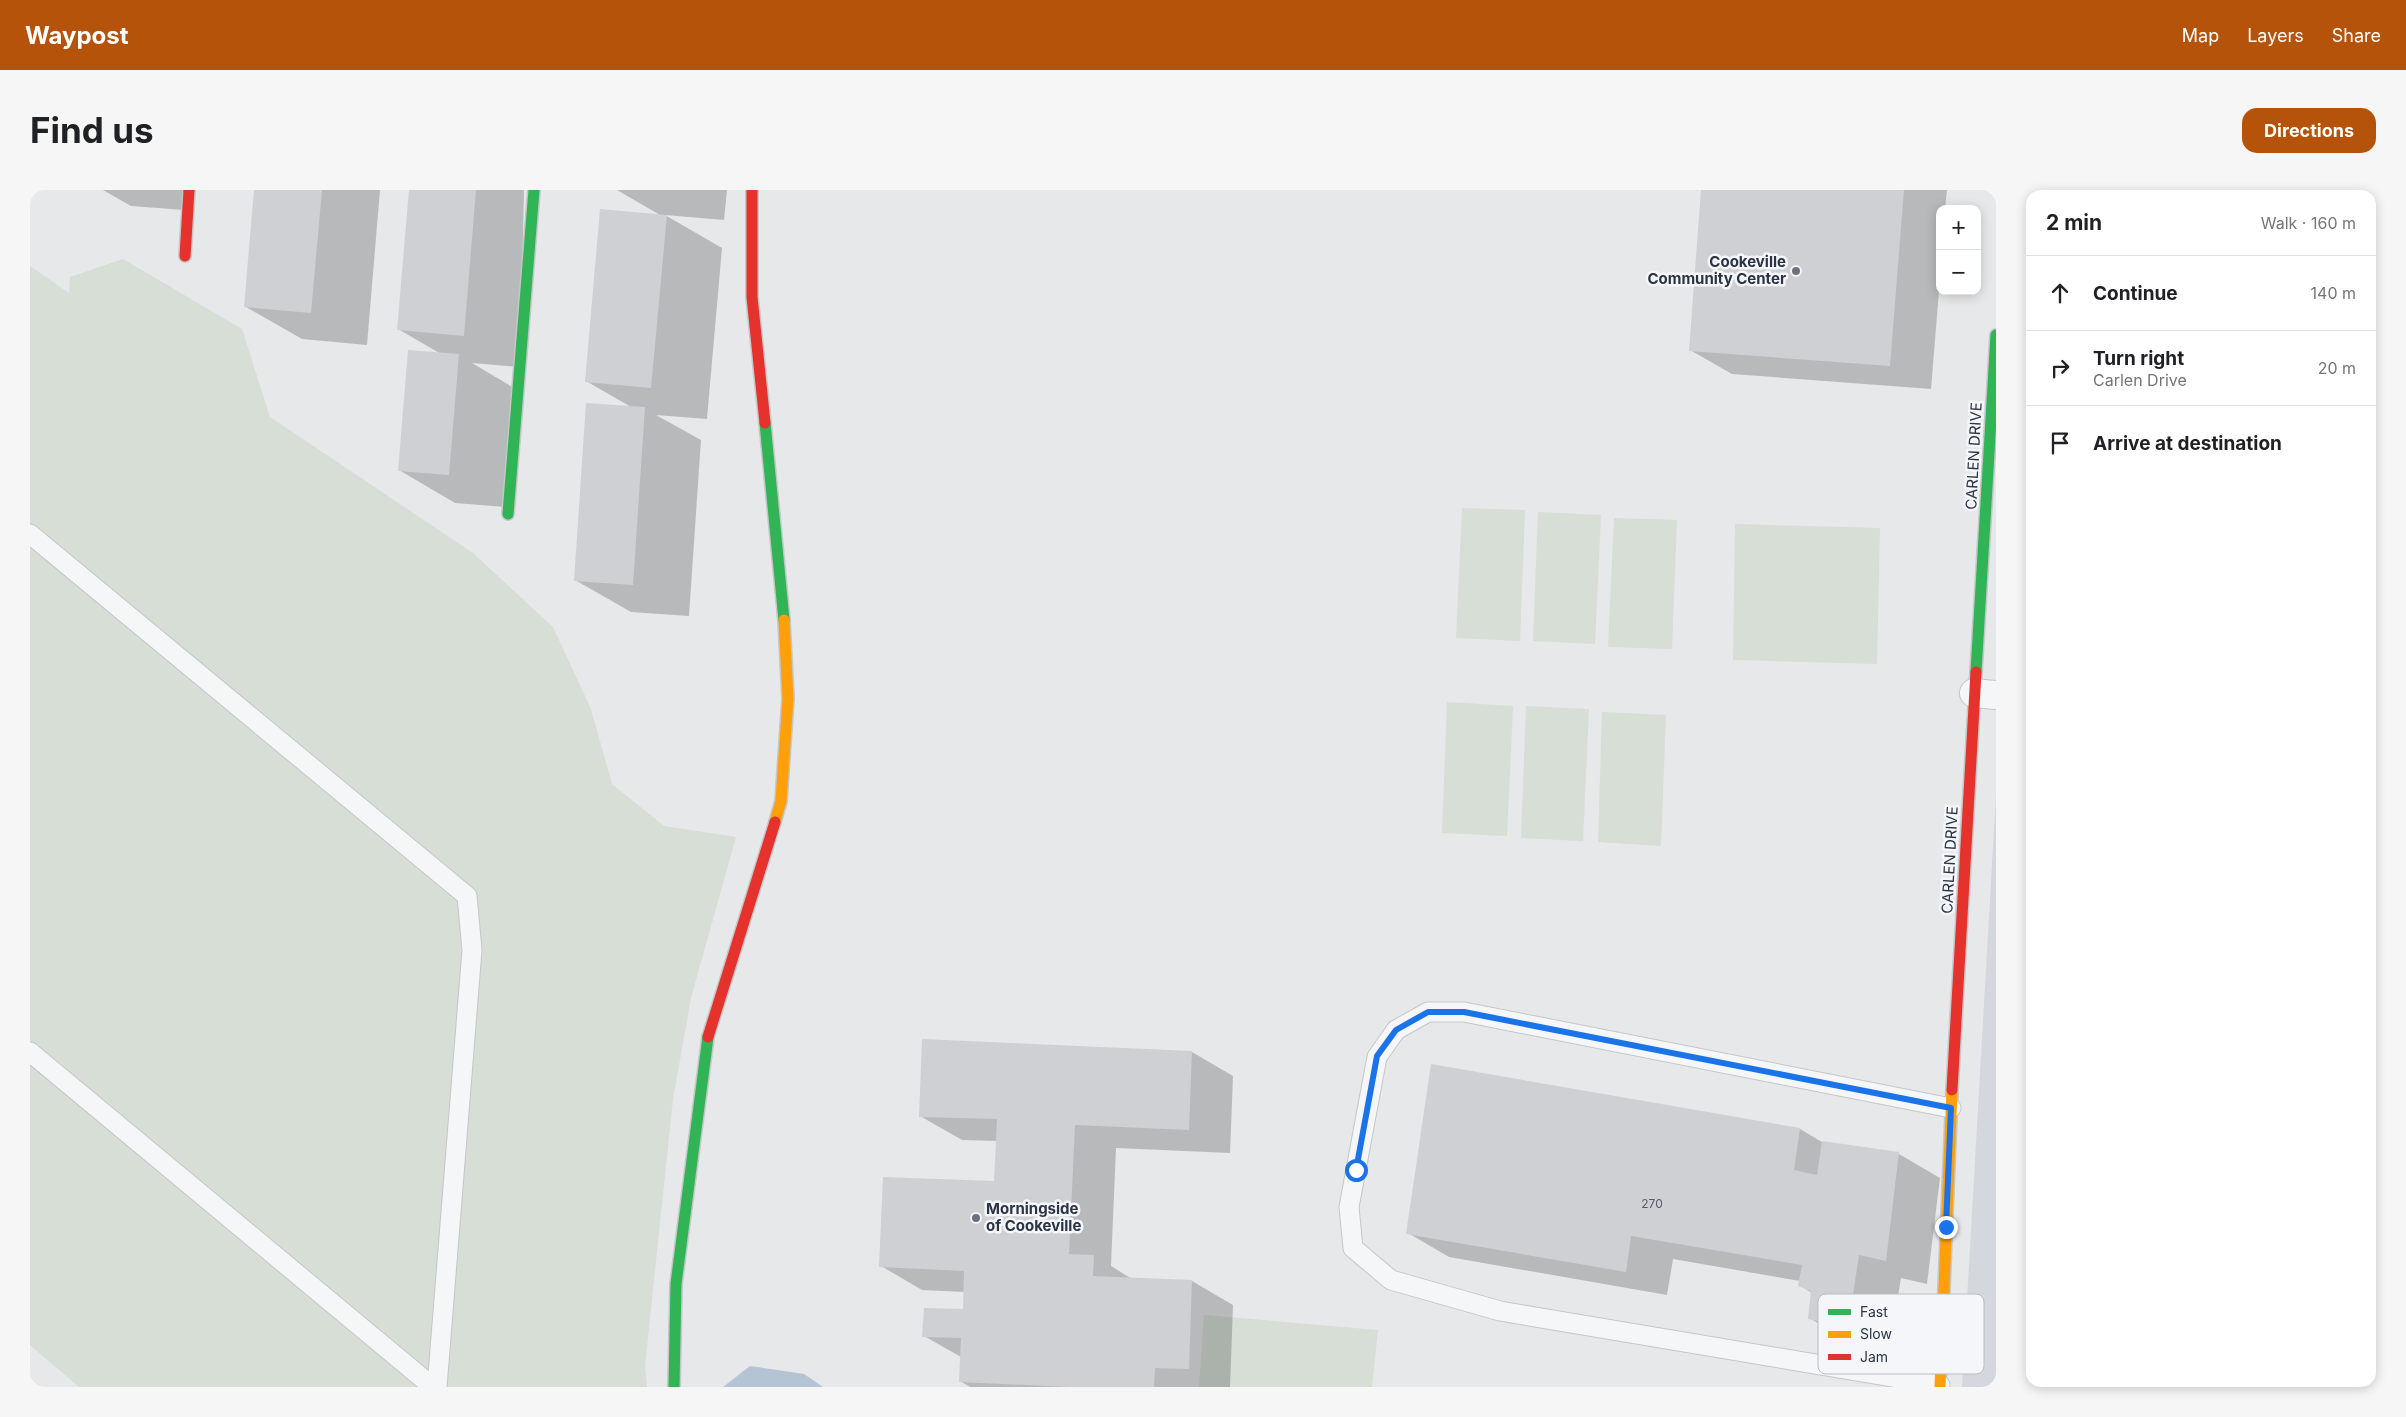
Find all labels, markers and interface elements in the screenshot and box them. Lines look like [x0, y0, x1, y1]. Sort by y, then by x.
text: Waypost [25, 21, 129, 50]
text: Map [2182, 25, 2219, 46]
text: Layers [2247, 25, 2304, 46]
text: Share [2332, 25, 2381, 46]
button: Directions [2242, 108, 2376, 153]
text: Find us [30, 109, 154, 151]
map controls [1936, 205, 1981, 295]
button: + [1936, 205, 1981, 250]
text: 2 min [2046, 210, 2102, 235]
text: Walk · 160 m [2261, 213, 2356, 233]
button: − [1936, 250, 1981, 295]
place label: Cookeville Community Center [1647, 252, 1786, 288]
marker: Cookeville Community Center [1790, 265, 1802, 277]
icon: ahead [2046, 279, 2074, 307]
text: Continue [2093, 282, 2178, 305]
text: 140 m [2311, 283, 2356, 303]
text: Turn right [2093, 347, 2184, 370]
icon: right [2046, 354, 2074, 382]
text: 20 m [2318, 358, 2356, 378]
text: Carlen Drive [2093, 370, 2187, 390]
street label: CARLEN DRIVE [1961, 402, 1986, 510]
icon: arrive [2046, 429, 2074, 457]
text: Arrive at destination [2093, 432, 2282, 455]
street label: CARLEN DRIVE [1937, 806, 1962, 914]
route start [1345, 1159, 1368, 1182]
house number: 270 [1641, 1196, 1663, 1211]
place label: Morningside of Cookeville [986, 1199, 1081, 1235]
marker: Morningside of Cookeville [970, 1212, 982, 1224]
route end [1935, 1216, 1958, 1239]
legend [1818, 1294, 1984, 1374]
text: Fast [1860, 1303, 1888, 1320]
text: Slow [1860, 1325, 1892, 1342]
text: Jam [1860, 1348, 1888, 1365]

